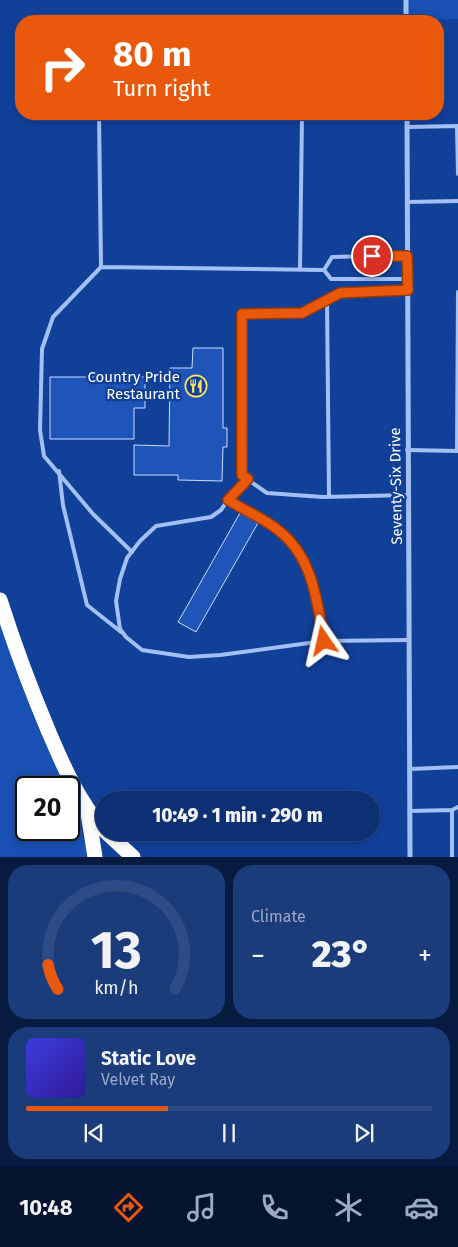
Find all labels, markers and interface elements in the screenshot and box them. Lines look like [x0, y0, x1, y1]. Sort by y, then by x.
text: 80 m [113, 33, 192, 75]
icon: right [30, 35, 95, 100]
text: Turn right [113, 75, 210, 102]
pin [351, 235, 393, 277]
icon: arrive [358, 242, 386, 270]
place label: Country Pride Restaurant [87, 368, 181, 403]
restaurant icon: Country Pride Restaurant [184, 374, 208, 398]
street label: Seventy-Six Drive [386, 427, 406, 545]
position arrow [297, 614, 349, 666]
speed limit sign: 20 [15, 776, 80, 841]
text: 10:49 · 1 min · 290 m [152, 804, 323, 827]
text: Climate [251, 907, 306, 926]
text: 13 [91, 919, 142, 982]
text: 23° [312, 931, 371, 977]
text: − [251, 939, 265, 972]
text: + [418, 939, 432, 972]
text: km/h [94, 977, 139, 999]
text: Static Love [101, 1047, 196, 1070]
text: Velvet Ray [101, 1070, 175, 1089]
icon: previous [80, 1119, 108, 1147]
icon: pause [215, 1119, 243, 1147]
icon: next [350, 1119, 378, 1147]
icon: directions [111, 1190, 146, 1225]
icon: music [184, 1190, 219, 1225]
icon: phone [257, 1190, 292, 1225]
icon: climate [331, 1190, 366, 1225]
icon: car [404, 1190, 439, 1225]
text: 10:48 [19, 1194, 73, 1221]

